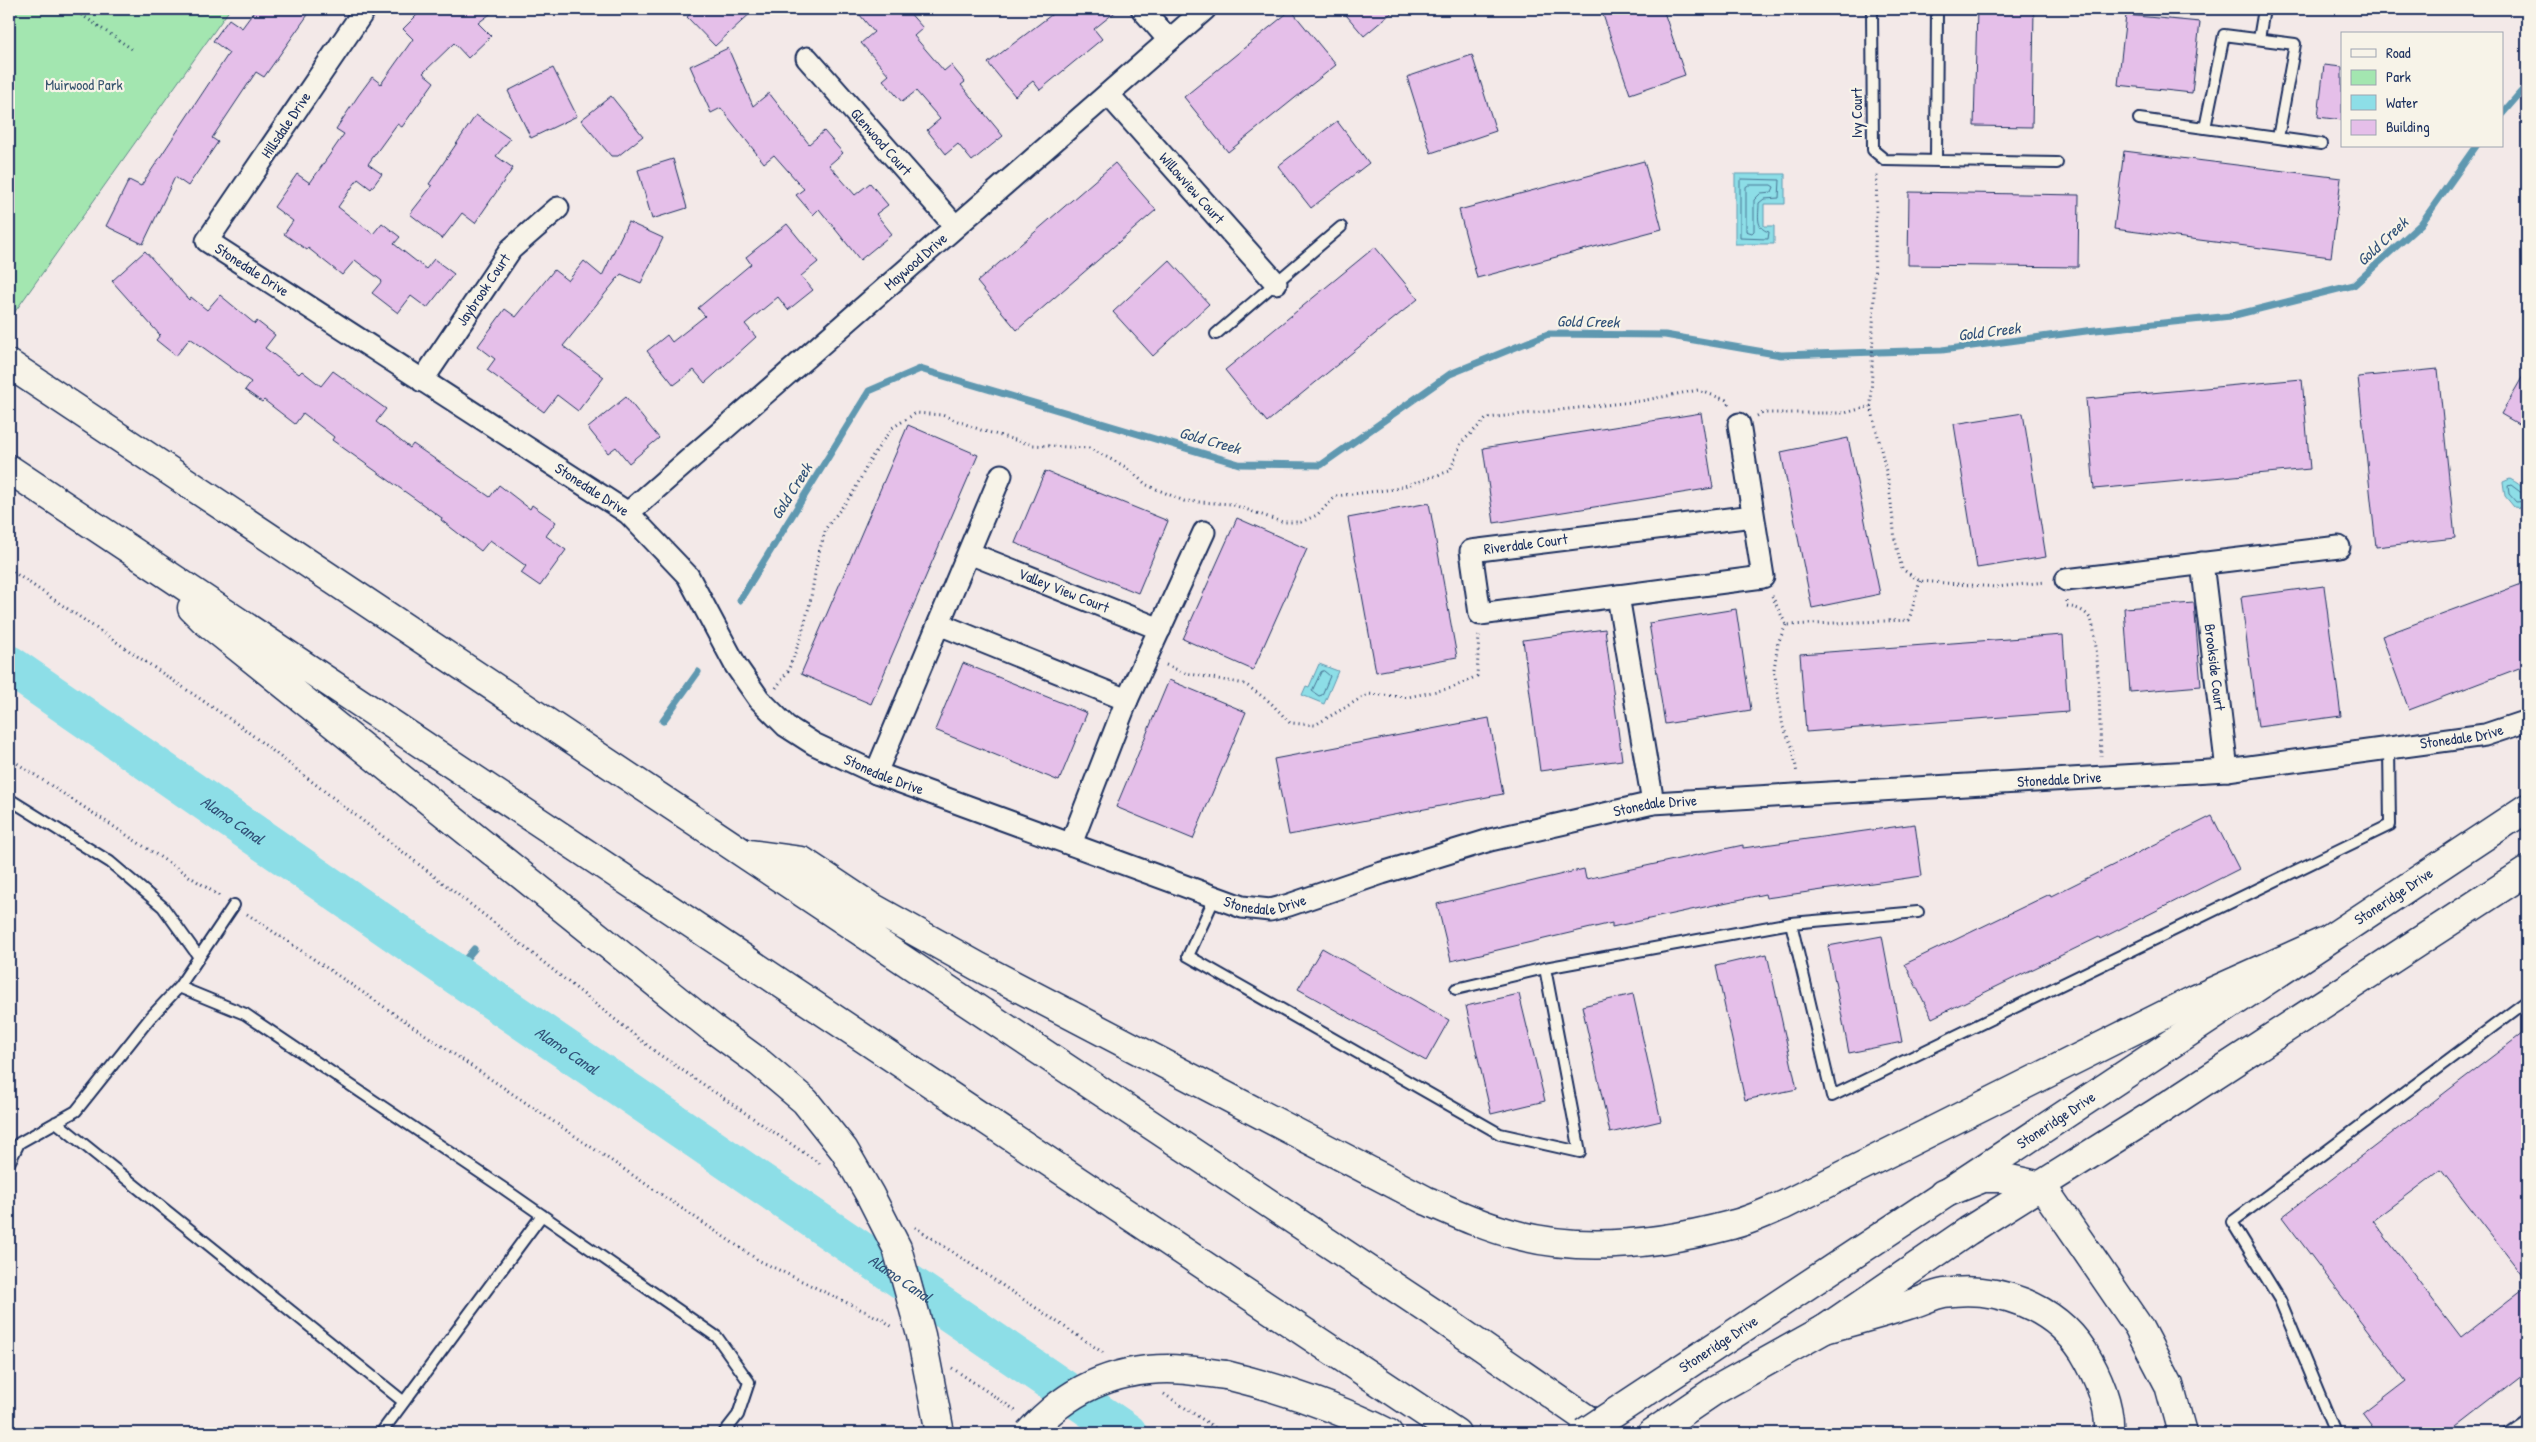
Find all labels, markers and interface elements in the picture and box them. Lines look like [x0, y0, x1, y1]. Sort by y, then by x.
legend [2341, 32, 2504, 148]
text: Road [2386, 42, 2411, 63]
text: Park [2386, 66, 2411, 87]
park label: Muirwood Park [45, 74, 123, 95]
street label: Hillsdale Drive [256, 87, 316, 162]
street label: Ivy Court [1846, 87, 1867, 138]
text: Water [2386, 92, 2418, 113]
street label: Glenwood Court [846, 103, 917, 181]
text: Building [2386, 116, 2430, 137]
street label: Willowview Court [1155, 148, 1230, 229]
water label: Gold Creek [2352, 211, 2413, 270]
street label: Maywood Drive [879, 228, 952, 295]
street label: Stonedale Drive [211, 238, 293, 301]
street label: Jaybrook Court [451, 249, 515, 330]
water label: Gold Creek [1557, 309, 1621, 333]
water label: Gold Creek [1957, 316, 2023, 346]
water label: Gold Creek [1177, 421, 1244, 460]
water label: Gold Creek [765, 457, 818, 523]
street label: Stonedale Drive [551, 458, 633, 521]
street label: Riverdale Court [1482, 528, 1570, 559]
street label: Valley View Court [1015, 563, 1113, 618]
street label: Brookside Court [2199, 623, 2231, 713]
street label: Stonedale Drive [2419, 719, 2506, 754]
street label: Stonedale Drive [841, 749, 927, 800]
street label: Stonedale Drive [2017, 766, 2102, 792]
street label: Stonedale Drive [1611, 789, 1698, 822]
water label: Alamo Canal [197, 790, 269, 850]
street label: Stoneridge Drive [2350, 862, 2437, 930]
street label: Stonedale Drive [1221, 889, 1309, 920]
water label: Alamo Canal [531, 1021, 604, 1080]
street label: Stoneridge Drive [2012, 1086, 2099, 1154]
water label: Alamo Canal [864, 1249, 937, 1308]
street label: Stoneridge Drive [1675, 1310, 1762, 1377]

